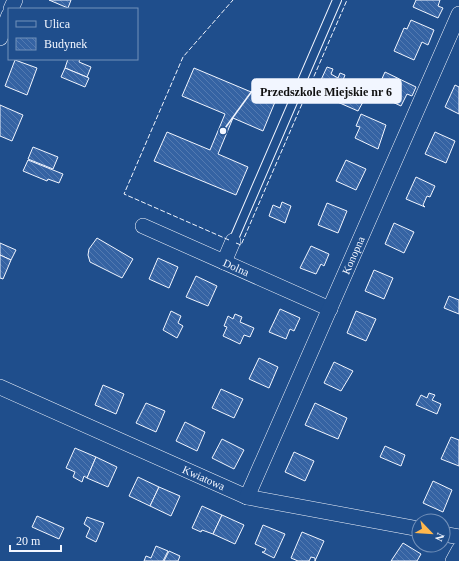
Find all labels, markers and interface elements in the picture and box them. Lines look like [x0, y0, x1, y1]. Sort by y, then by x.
legend [8, 8, 138, 60]
text: Ulica [44, 17, 71, 31]
text: Budynek [44, 37, 87, 51]
callout: Przedszkole Miejskie nr 6 [252, 79, 401, 103]
text: Przedszkole Miejskie nr 6 [260, 85, 392, 99]
street label: Konopna [340, 234, 367, 276]
street label: Dolna [221, 256, 251, 278]
street label: Kwiatowa [181, 463, 227, 492]
north arrow [411, 513, 451, 553]
scale bar [10, 527, 61, 553]
text: N [433, 531, 447, 543]
text: 20 m [16, 534, 41, 548]

